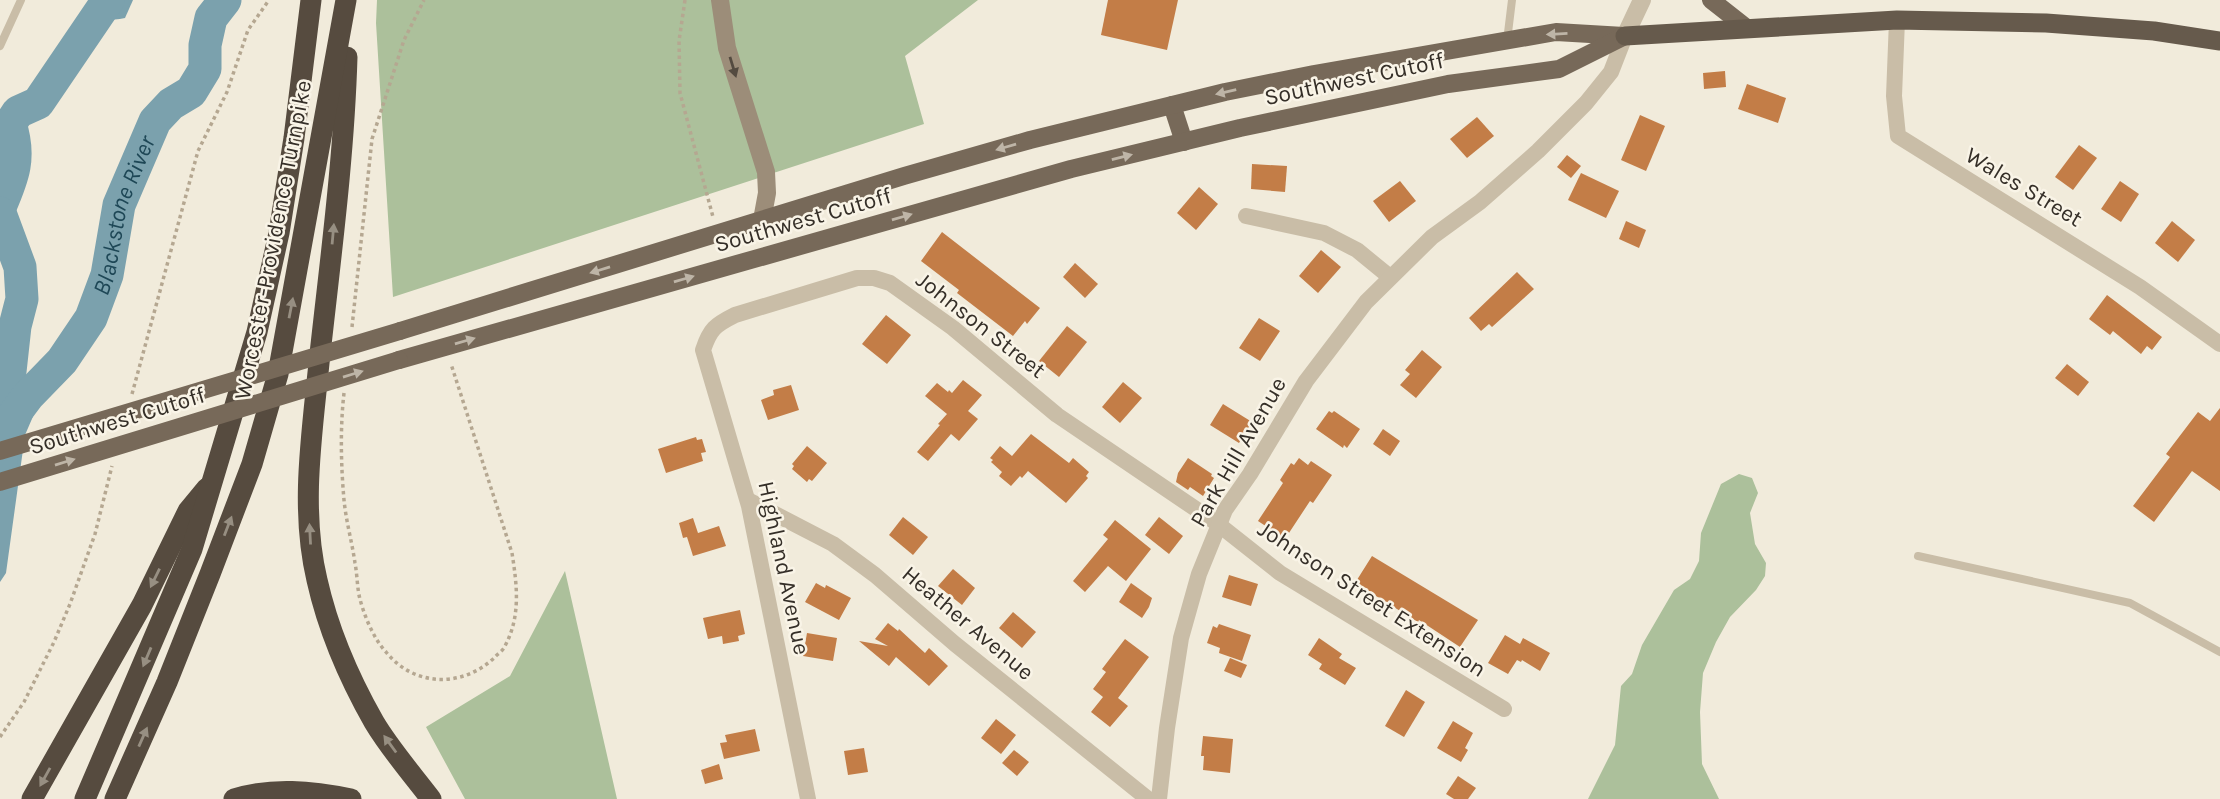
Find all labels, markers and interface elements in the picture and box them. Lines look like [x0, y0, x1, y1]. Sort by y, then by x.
one-way arrow [1545, 28, 1567, 39]
street label: Southwest Cutoff [1262, 47, 1446, 111]
one-way arrow [729, 56, 739, 77]
street label: Worcester-Providence Turnpike [229, 78, 317, 402]
one-way arrow [1215, 86, 1237, 97]
water label: Blackstone River [87, 131, 161, 299]
one-way arrow [994, 142, 1016, 153]
street label: Wales Street [1961, 142, 2088, 233]
one-way arrow [1111, 151, 1133, 162]
street label: Southwest Cutoff [712, 182, 895, 258]
one-way arrow [892, 211, 914, 222]
one-way arrow [328, 223, 339, 245]
one-way arrow [590, 265, 611, 275]
street label: Johnson Street [911, 266, 1051, 384]
one-way arrow [673, 274, 694, 284]
one-way arrow [285, 297, 296, 319]
one-way arrow [455, 336, 476, 346]
one-way arrow [343, 368, 364, 379]
street label: Park Hill Avenue [1184, 372, 1292, 532]
street label: Southwest Cutoff [26, 381, 208, 461]
one-way arrow [55, 457, 76, 467]
street label: Highland Avenue [752, 479, 816, 657]
street label: Johnson Street Extension [1253, 515, 1491, 683]
one-way arrow [223, 516, 234, 537]
one-way arrow [304, 523, 315, 545]
street label: Heather Avenue [897, 560, 1039, 686]
one-way arrow [149, 568, 160, 588]
one-way arrow [141, 646, 152, 667]
one-way arrow [137, 727, 149, 747]
one-way arrow [383, 735, 397, 753]
one-way arrow [39, 768, 51, 787]

